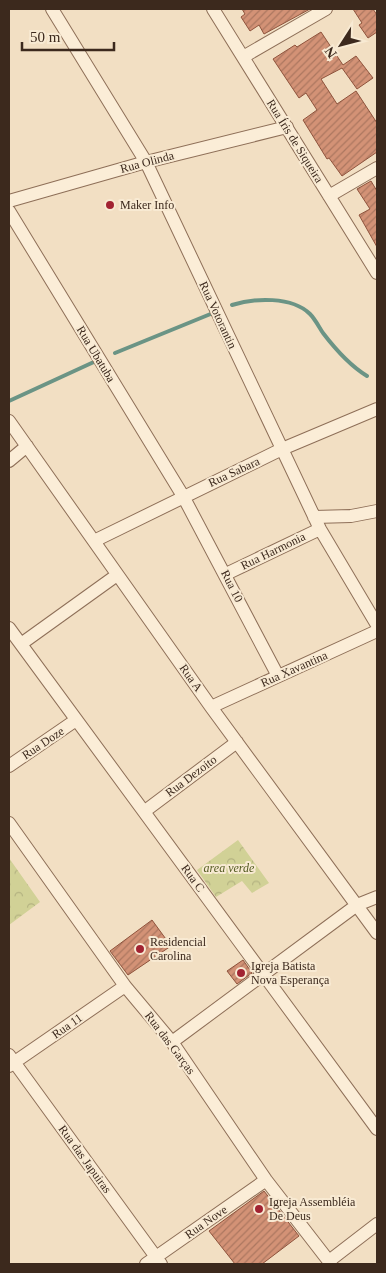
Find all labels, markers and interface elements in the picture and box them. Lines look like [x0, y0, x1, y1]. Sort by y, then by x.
scale bar [22, 20, 115, 52]
north arrow [316, 20, 366, 70]
text: 50 m [30, 29, 61, 45]
text: N [322, 44, 340, 61]
street label: Rua Íris de Siqueira [264, 97, 327, 186]
street label: Rua Olinda [119, 148, 176, 176]
place label: Maker Info [120, 198, 174, 212]
marker: Maker Info [104, 199, 116, 211]
street label: Rua Votorantin [196, 279, 240, 351]
street label: Rua Ubatuba [74, 323, 119, 385]
street label: Rua Sabara [206, 454, 262, 490]
street label: Rua Harmonia [238, 529, 308, 573]
street label: Rua 10 [218, 568, 246, 604]
street label: Rua Xavantina [258, 648, 330, 690]
street label: Rua A [177, 662, 206, 695]
street label: Rua Doze [19, 724, 67, 762]
street label: Rua Dezoito [163, 752, 219, 800]
park label: area verde [204, 861, 255, 875]
street label: Rua C [178, 862, 208, 894]
place label: Residencial Carolina [150, 935, 207, 963]
marker: Residencial Carolina [134, 943, 146, 955]
place label: Igreja Batista Nova Esperança [251, 959, 330, 987]
marker: Igreja Batista Nova Esperança [235, 967, 247, 979]
street label: Rua das Garças [142, 1009, 198, 1077]
street label: Rua 11 [49, 1011, 85, 1041]
street label: Rua das Japuiras [56, 1122, 115, 1196]
place label: Igreja Assembléia De Deus [269, 1195, 356, 1223]
street label: Rua Nove [182, 1202, 230, 1242]
marker: Igreja Assembléia De Deus [253, 1203, 265, 1215]

